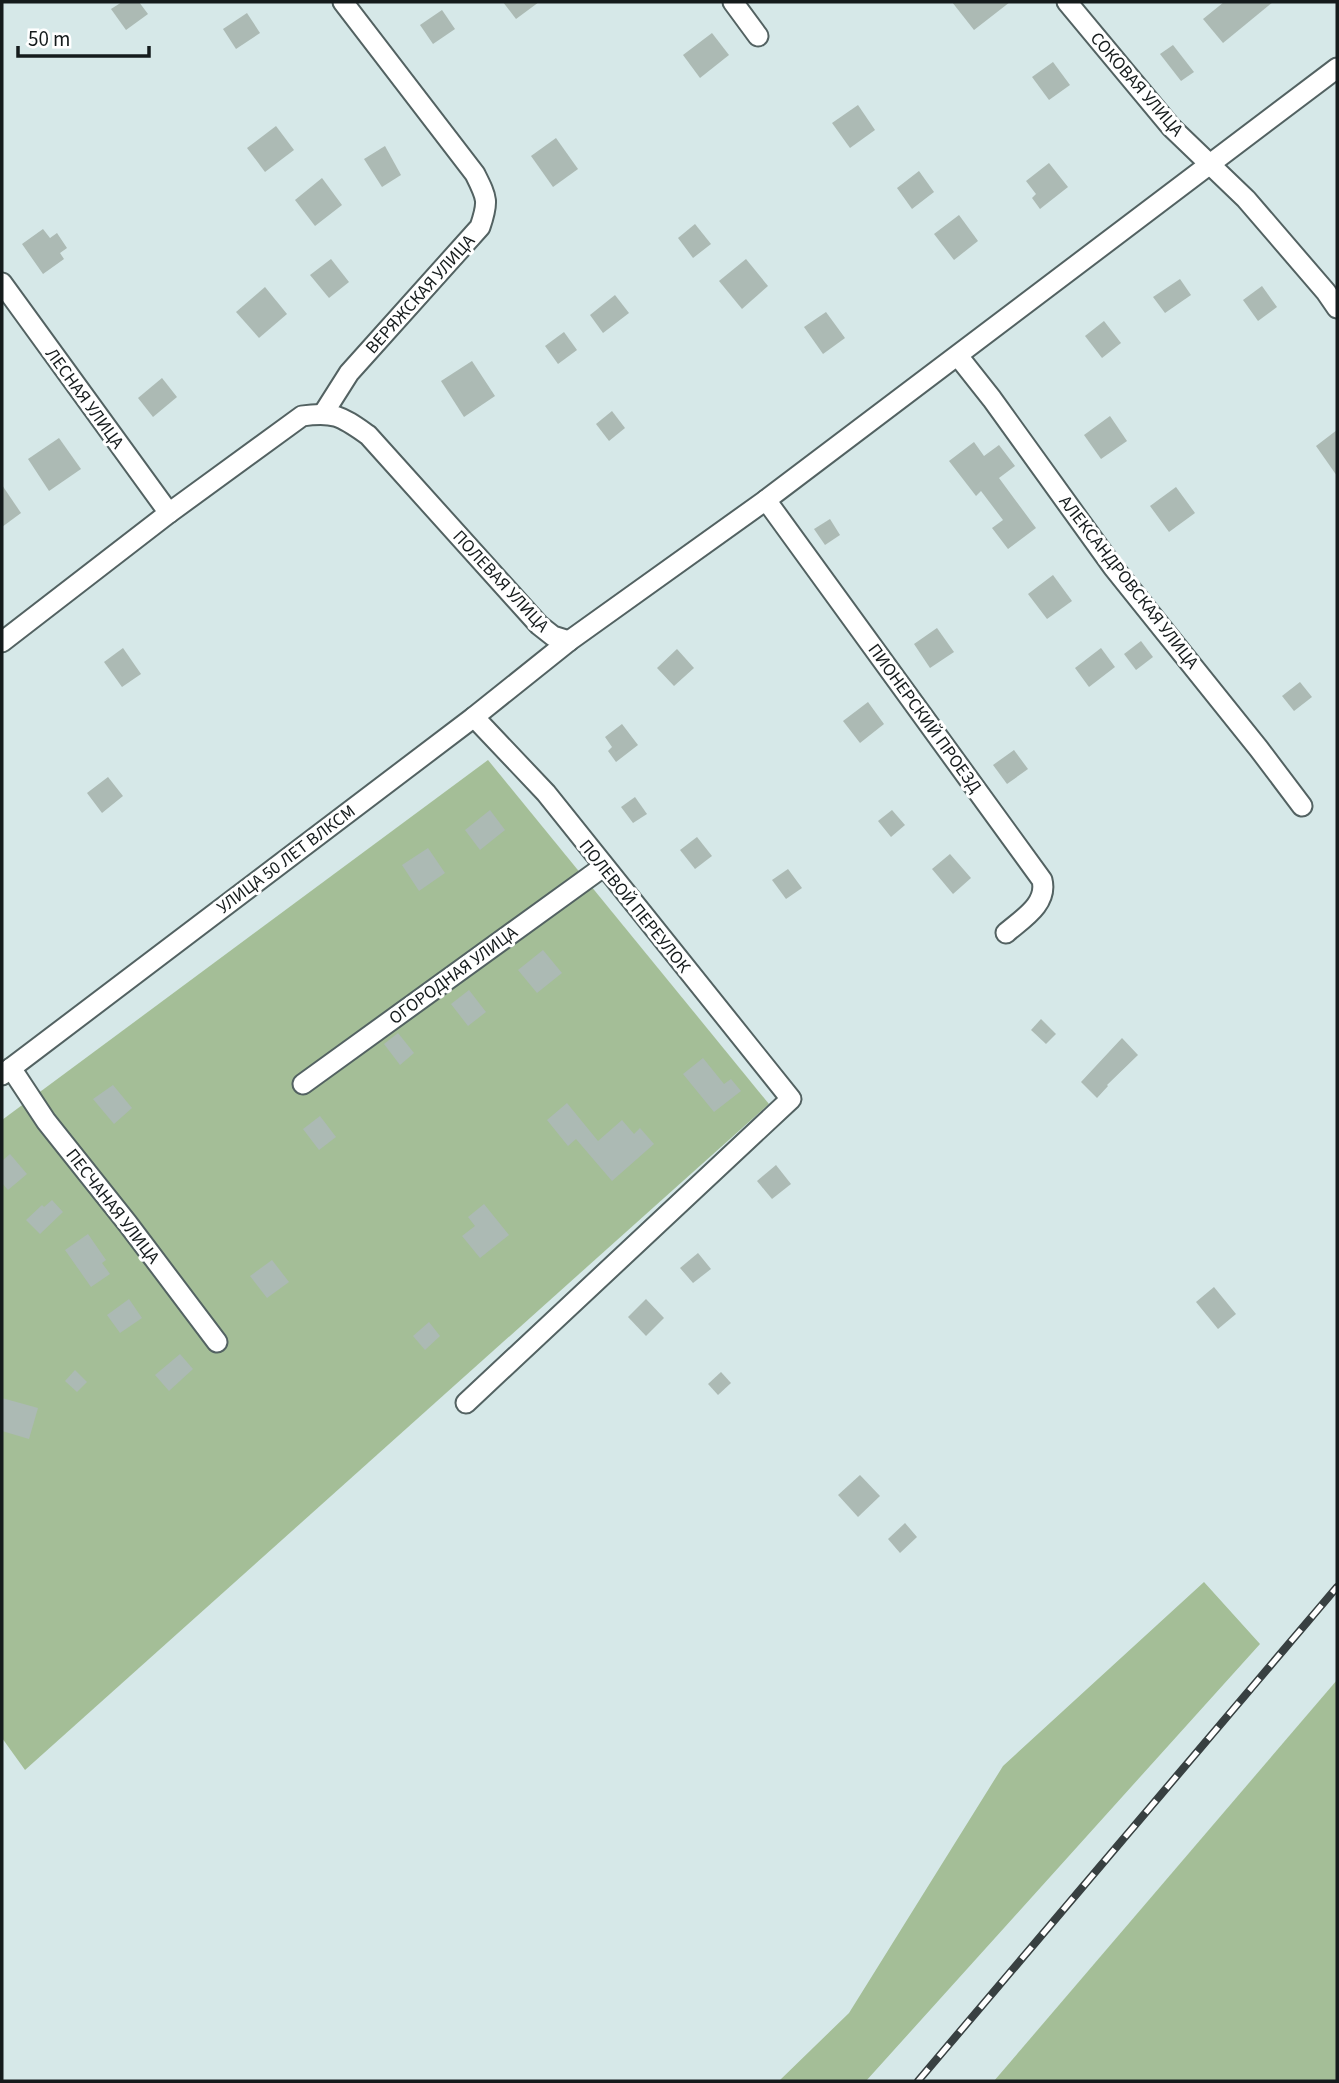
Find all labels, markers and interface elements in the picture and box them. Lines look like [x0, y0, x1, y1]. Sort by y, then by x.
scale bar [18, 14, 149, 58]
text: 50 m [28, 24, 70, 54]
street label: СОКОВАЯ УЛИЦА [1084, 27, 1189, 142]
street label: ВЕРЯЖСКАЯ УЛИЦА [360, 229, 481, 359]
street label: ЛЕСНАЯ УЛИЦА [39, 343, 130, 454]
street label: АЛЕКСАНДРОВСКАЯ УЛИЦА [1053, 490, 1204, 675]
street label: ПОЛЕВАЯ УЛИЦА [447, 525, 555, 638]
street label: ПИОНЕРСКИЙ ПРОЕЗД [862, 639, 988, 798]
street label: УЛИЦА 50 ЛЕТ ВЛКСМ [212, 799, 361, 920]
street label: ПОЛЕВОЙ ПЕРЕУЛОК [573, 834, 696, 979]
street label: ОГОРОДНАЯ УЛИЦА [384, 920, 523, 1031]
street label: ПЕСЧАНАЯ УЛИЦА [60, 1144, 166, 1269]

